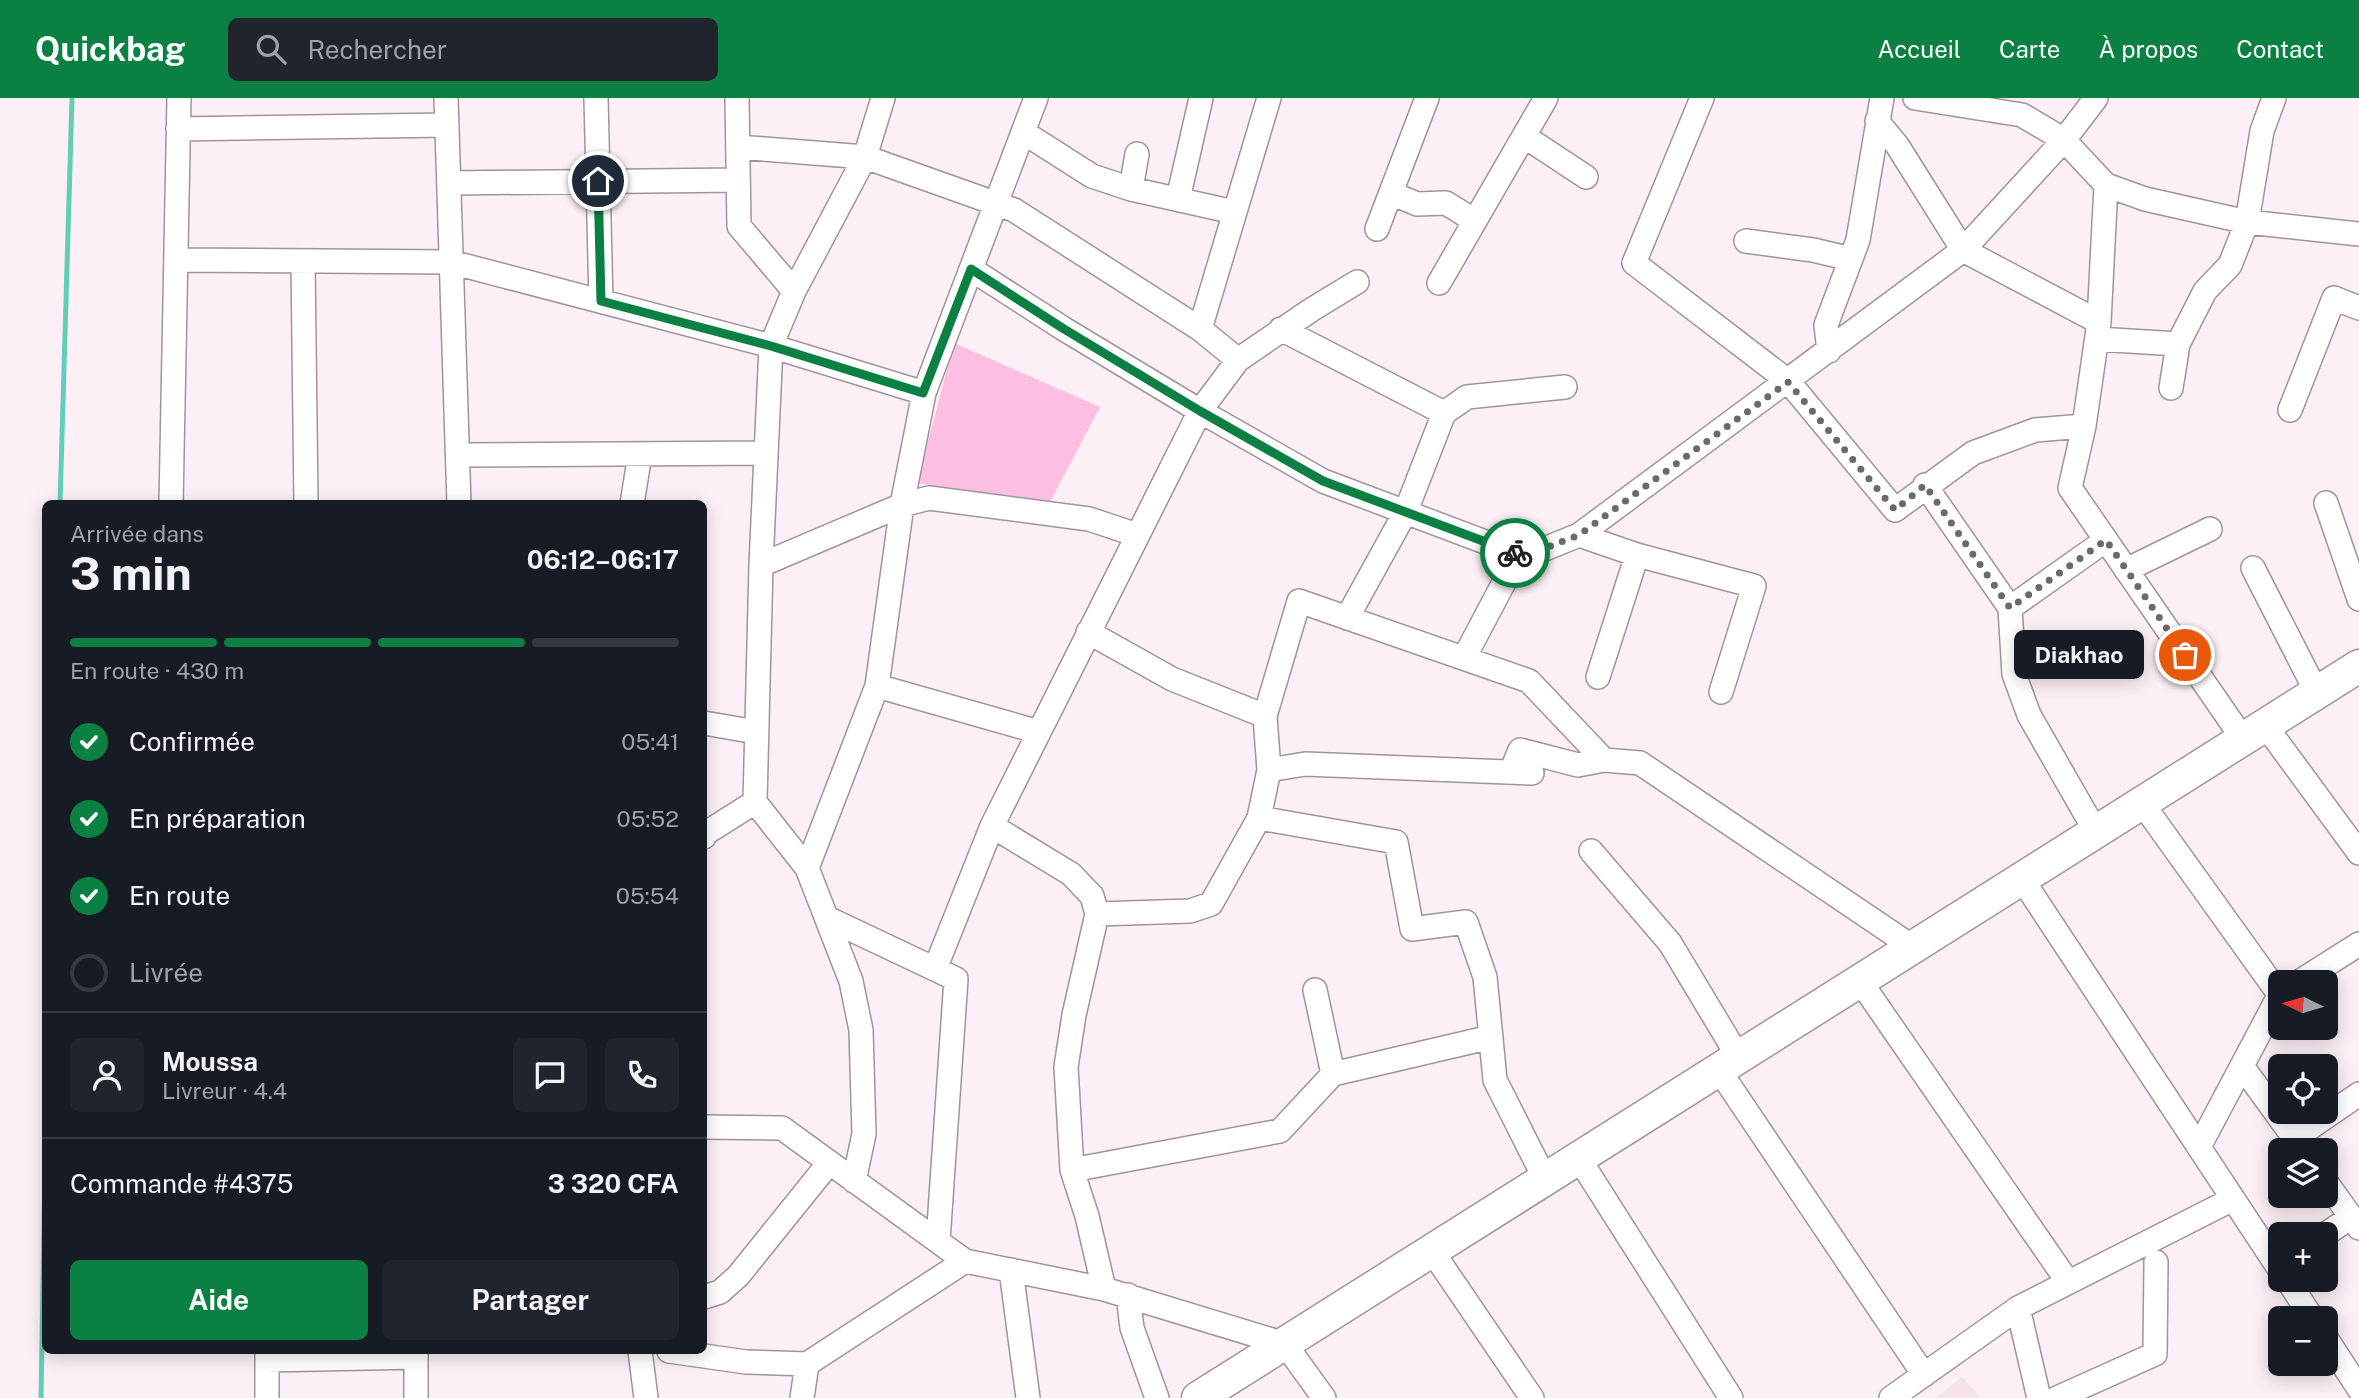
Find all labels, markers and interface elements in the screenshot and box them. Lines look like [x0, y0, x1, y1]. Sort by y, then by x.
search box [228, 18, 718, 81]
text: Quickbag [35, 30, 186, 68]
icon: search [252, 30, 290, 68]
text: Rechercher [308, 34, 447, 65]
text: Accueil [1878, 35, 1961, 63]
text: Carte [1999, 35, 2060, 63]
text: À propos [2098, 35, 2198, 63]
text: Contact [2236, 35, 2324, 63]
pin [568, 151, 628, 211]
icon: home [579, 162, 617, 200]
courier [1480, 518, 1550, 588]
text: Arrivée dans [70, 520, 204, 547]
icon: bike [1496, 534, 1534, 572]
text: 06:12–06:17 [527, 544, 679, 575]
text: 3 min [70, 546, 192, 600]
pin [2155, 625, 2215, 685]
callout: Diakhao [2014, 630, 2143, 680]
icon: bag [2166, 636, 2204, 674]
text: Diakhao [2035, 641, 2123, 668]
text: En route · 430 m [70, 657, 244, 684]
icon: check [70, 723, 108, 761]
text: Confirmée [129, 726, 255, 757]
text: 05:41 [621, 728, 679, 755]
icon: check [70, 800, 108, 838]
text: En préparation [129, 803, 306, 834]
text: 05:52 [617, 805, 679, 832]
icon: check [70, 877, 108, 915]
text: En route [129, 880, 230, 911]
text: 05:54 [616, 882, 679, 909]
text: Livrée [129, 957, 203, 988]
north arrow [2268, 970, 2338, 1040]
map controls [2268, 970, 2338, 1376]
button: person [70, 1038, 144, 1112]
button: chat [513, 1038, 587, 1112]
button: phone [605, 1038, 679, 1112]
text: Moussa [162, 1046, 258, 1077]
button: locate [2268, 1054, 2338, 1124]
text: Livreur · 4.4 [162, 1077, 287, 1104]
button: layers [2268, 1138, 2338, 1208]
text: Commande #4375 [70, 1168, 293, 1199]
text: 3 320 CFA [548, 1168, 679, 1199]
button: + [2268, 1222, 2338, 1292]
button: Aide [70, 1260, 368, 1340]
button: Partager [382, 1260, 679, 1340]
button: − [2268, 1306, 2338, 1376]

